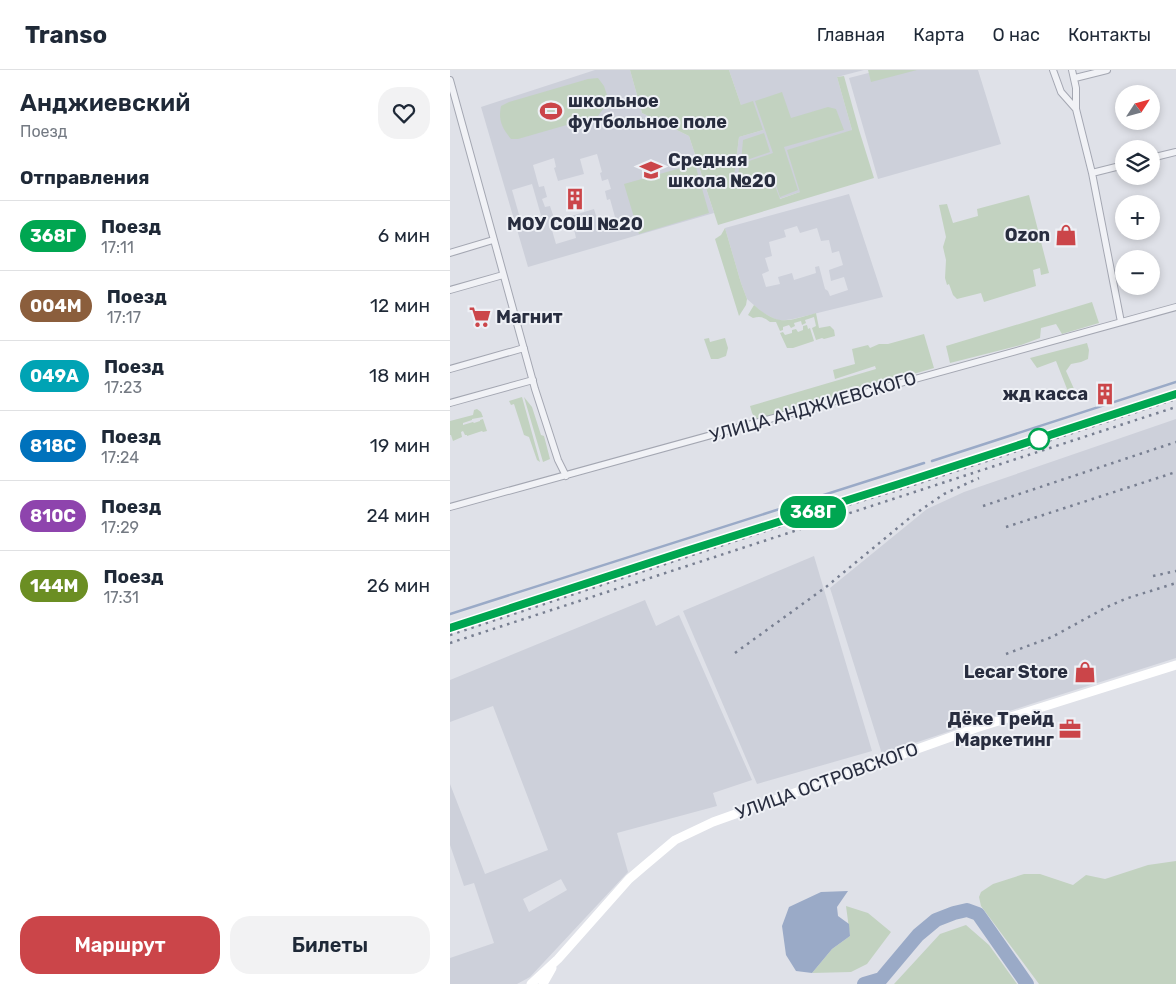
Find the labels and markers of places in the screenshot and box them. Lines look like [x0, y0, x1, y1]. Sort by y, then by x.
place label: школьное футбольное поле [568, 90, 727, 133]
sports icon: школьное футбольное поле [538, 98, 564, 124]
place label: Средняя школа №20 [668, 149, 776, 192]
school or university icon: Средняя школа №20 [638, 157, 664, 183]
building icon: МОУ СОШ №20 [562, 186, 588, 212]
place label: МОУ СОШ №20 [507, 213, 643, 235]
shop icon: Ozon [1053, 222, 1079, 248]
place label: Ozon [1005, 224, 1050, 246]
supermarket icon: Магнит [467, 304, 493, 330]
place label: Магнит [496, 306, 563, 328]
building icon: жд касса [1092, 381, 1118, 407]
place label: жд касса [1003, 383, 1088, 405]
unlabelled marker [1028, 428, 1050, 450]
shop icon: Lecar Store [1072, 659, 1098, 685]
place label: Lecar Store [964, 661, 1068, 683]
place label: Дёке Трейд Маркетинг [948, 708, 1054, 751]
office icon: Дёке Трейд Маркетинг [1057, 716, 1083, 742]

